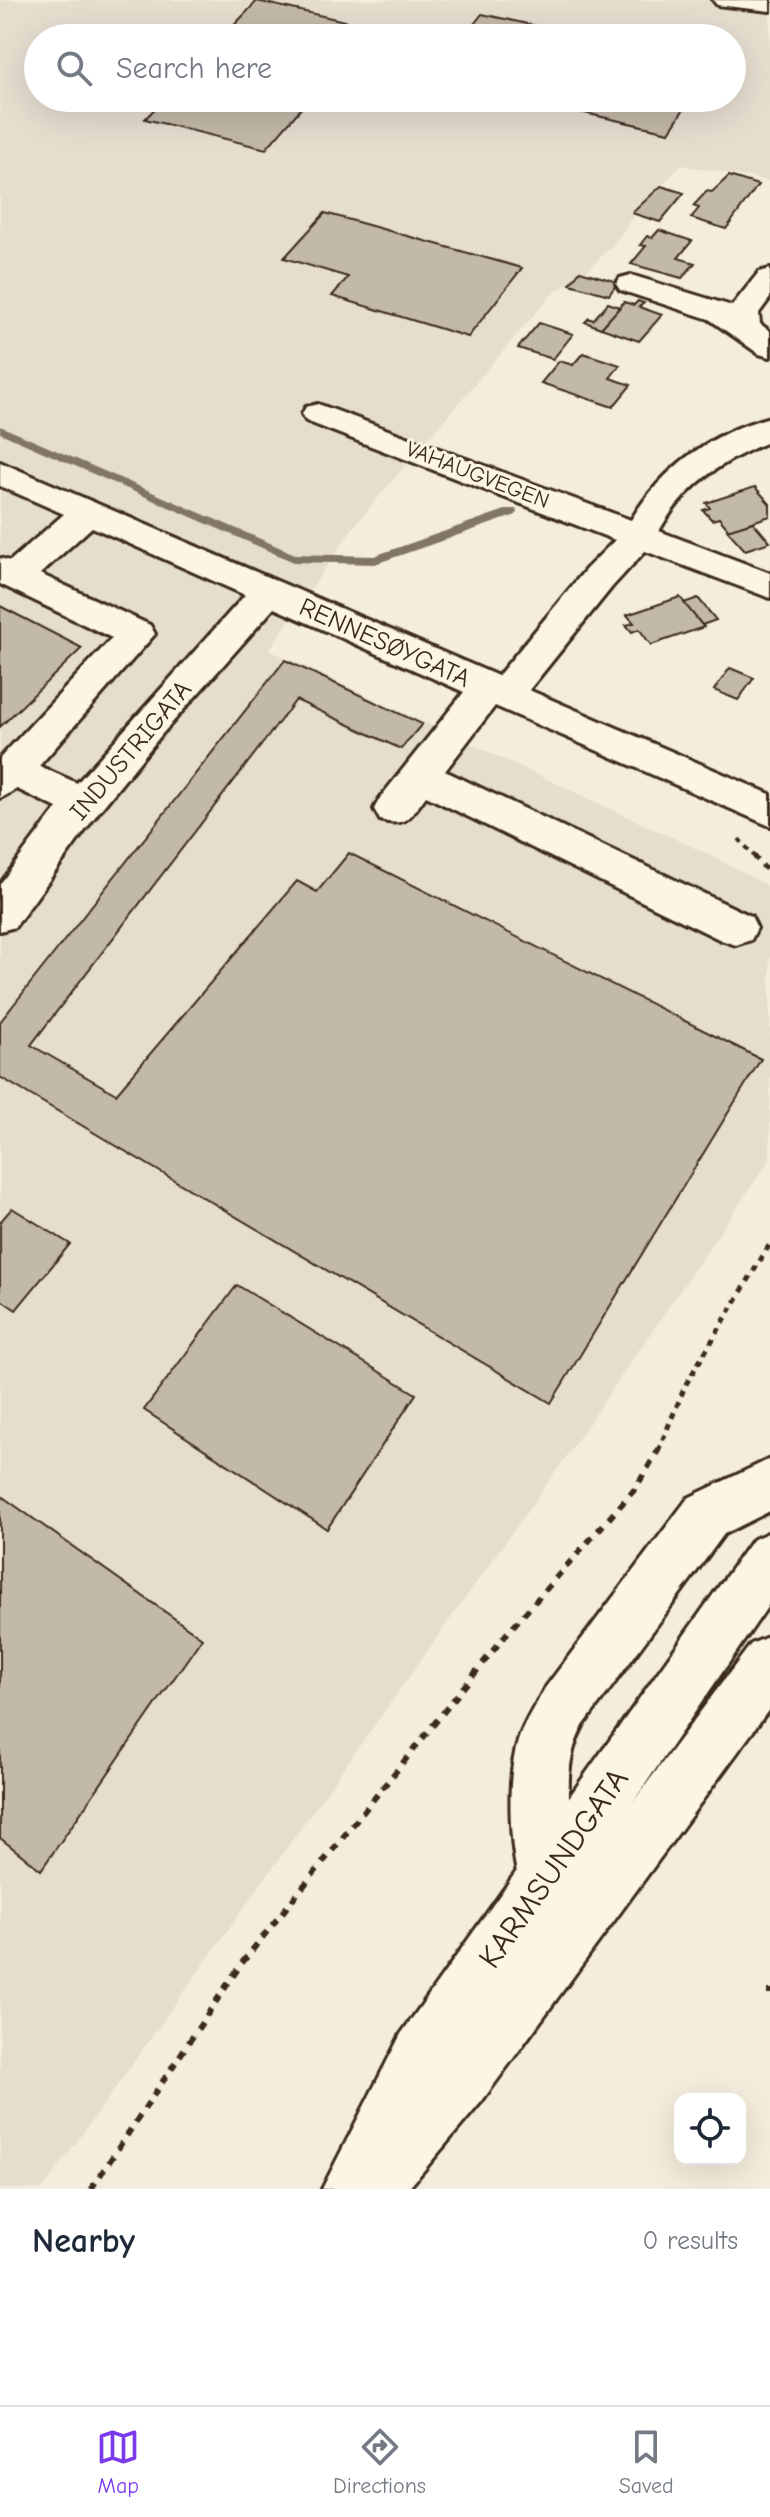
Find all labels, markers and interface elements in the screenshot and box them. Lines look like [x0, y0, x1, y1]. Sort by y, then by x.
search box [24, 24, 746, 112]
icon: search [52, 46, 96, 90]
text: Search here [116, 51, 272, 86]
street label: VAHAUGVEGEN [402, 436, 553, 514]
street label: RENNESØYGATA [295, 592, 475, 694]
street label: INDUSTRIGATA [64, 675, 198, 826]
street label: KARMSUNDGATA [471, 1761, 636, 1975]
map controls [674, 2093, 746, 2165]
button: locate [674, 2093, 746, 2165]
text: Nearby [32, 2221, 135, 2261]
text: 0 results [643, 2226, 738, 2256]
tab: Map [96, 2425, 140, 2499]
tab: Directions [333, 2425, 426, 2499]
tab: Saved [619, 2425, 674, 2499]

